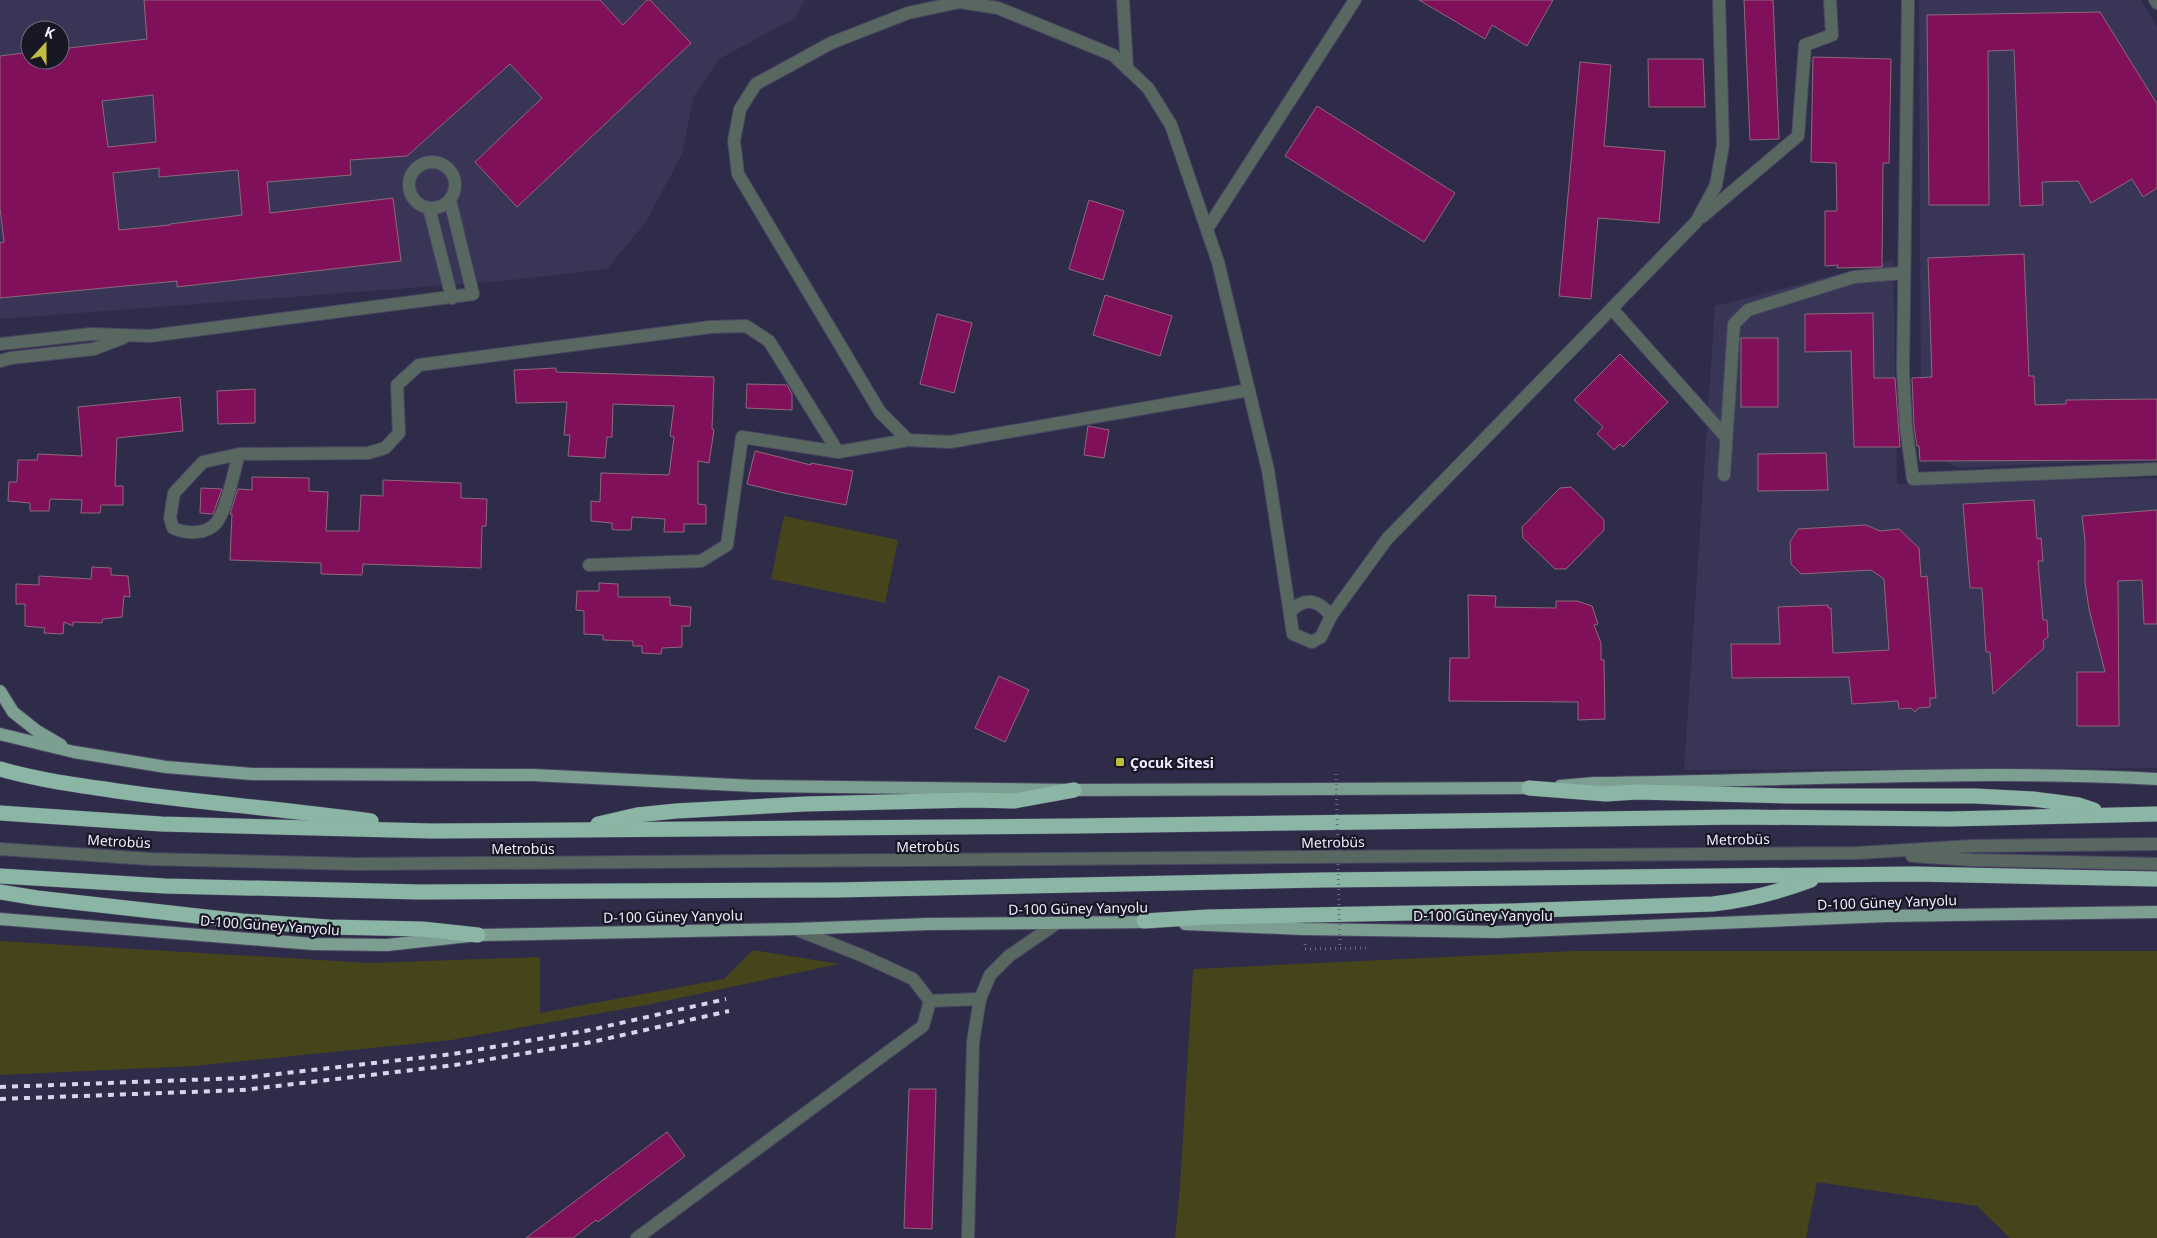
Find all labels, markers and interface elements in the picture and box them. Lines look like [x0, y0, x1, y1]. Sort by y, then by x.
north arrow [20, 20, 70, 70]
text: K [42, 22, 58, 43]
place label: Çocuk Sitesi [1130, 753, 1214, 772]
marker: Çocuk Sitesi [1114, 756, 1126, 768]
street label: Metrobüs [1706, 829, 1770, 849]
street label: Metrobüs [87, 830, 152, 852]
street label: Metrobüs [1301, 832, 1365, 852]
street label: Metrobüs [896, 837, 960, 856]
street label: Metrobüs [491, 839, 555, 858]
street label: D-100 Güney Yanyolu [1817, 890, 1957, 914]
street label: D-100 Güney Yanyolu [1008, 897, 1148, 919]
street label: D-100 Güney Yanyolu [603, 905, 743, 927]
street label: D-100 Güney Yanyolu [1413, 906, 1553, 925]
street label: D-100 Güney Yanyolu [200, 911, 340, 939]

